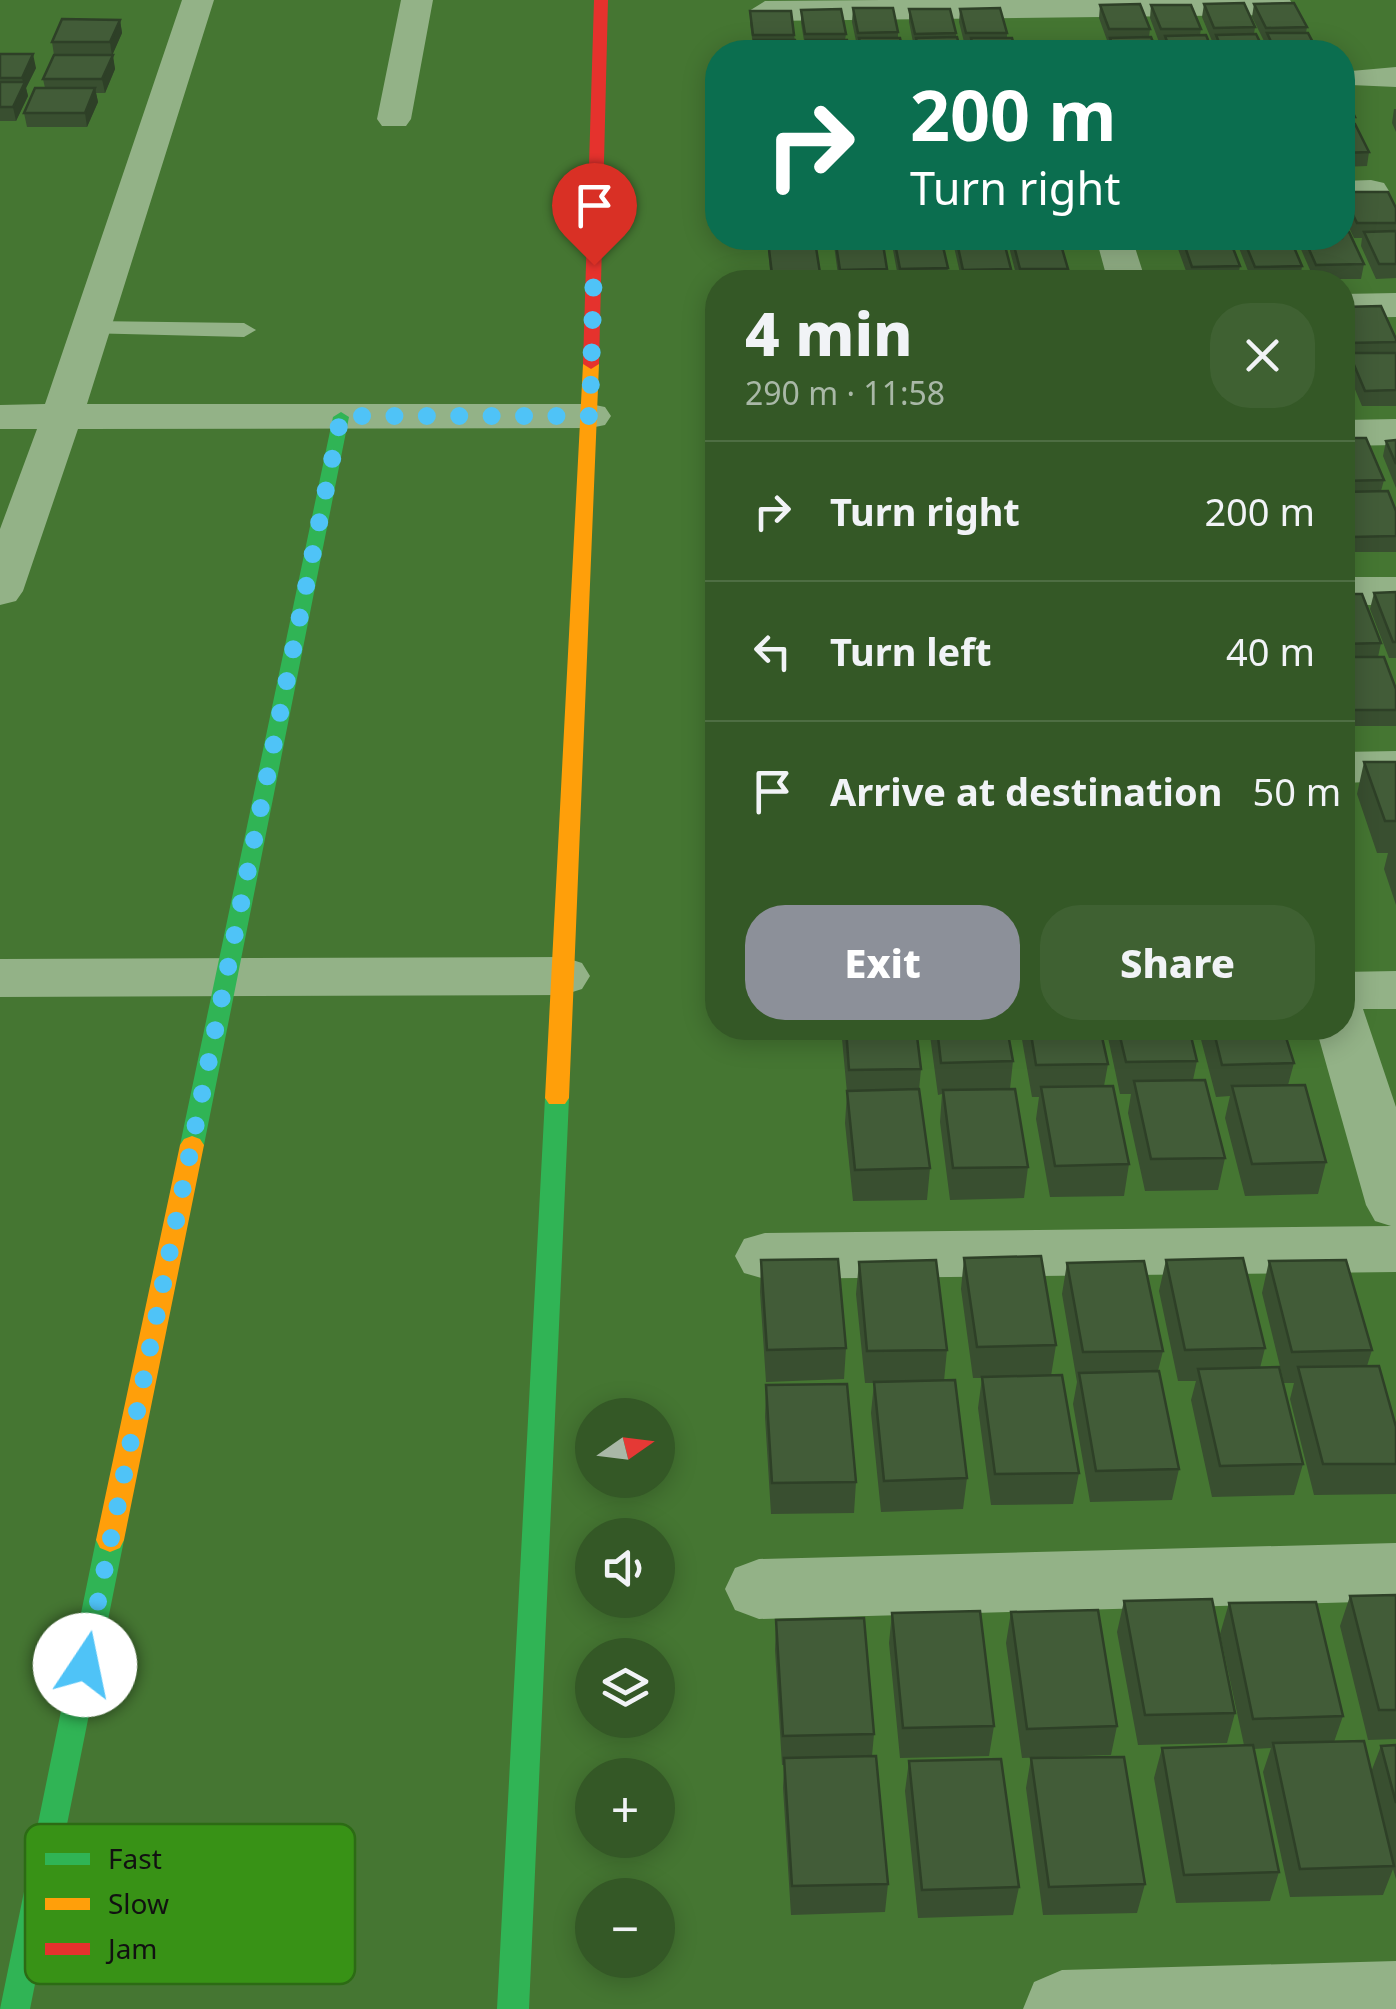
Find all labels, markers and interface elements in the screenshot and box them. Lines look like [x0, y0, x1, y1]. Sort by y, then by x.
text: 200 m [910, 66, 1117, 162]
icon: right [745, 80, 875, 210]
text: Turn right [910, 157, 1121, 218]
pin [552, 163, 637, 266]
icon: arrive [567, 178, 622, 233]
text: 4 min [745, 292, 913, 374]
button: close [1210, 303, 1315, 408]
text: 290 m · 11:58 [745, 371, 945, 414]
icon: right [745, 484, 800, 539]
text: Turn right [830, 485, 1020, 537]
text: 200 m [1204, 485, 1315, 537]
icon: left [745, 624, 800, 679]
text: Turn left [830, 625, 992, 677]
text: 40 m [1226, 625, 1315, 677]
icon: arrive [745, 764, 800, 819]
text: Arrive at destination [830, 765, 1222, 817]
text: 50 m [1252, 765, 1341, 817]
button: Exit [745, 905, 1020, 1020]
button: Share [1040, 905, 1315, 1020]
north arrow [575, 1398, 675, 1498]
map controls [575, 1398, 675, 1978]
button: sound [575, 1518, 675, 1618]
position arrow [33, 1613, 137, 1717]
button: layers [575, 1638, 675, 1738]
button: + [575, 1758, 675, 1858]
legend [25, 1824, 355, 1984]
text: Fast [108, 1839, 162, 1877]
button: − [575, 1878, 675, 1978]
text: Slow [108, 1884, 169, 1922]
text: Jam [105, 1929, 158, 1967]

